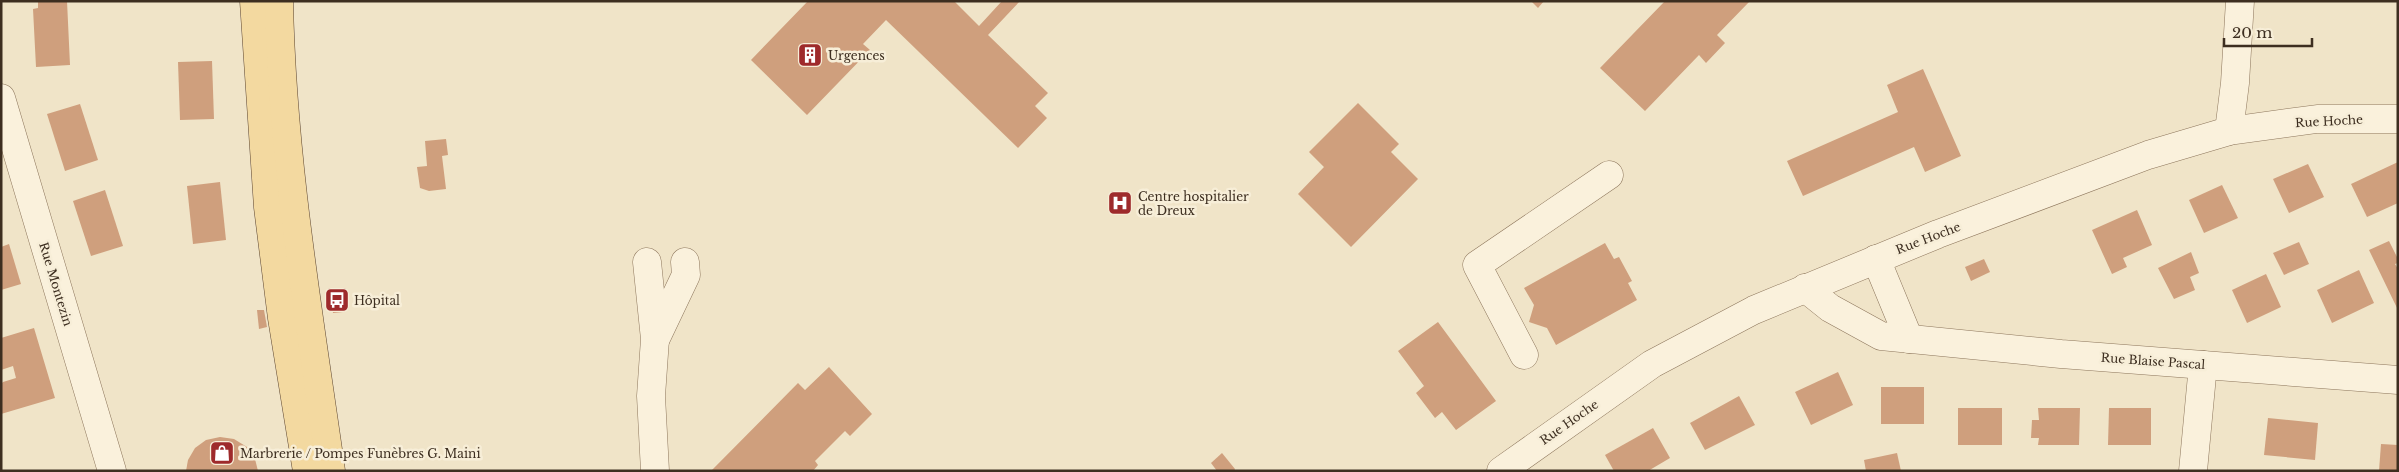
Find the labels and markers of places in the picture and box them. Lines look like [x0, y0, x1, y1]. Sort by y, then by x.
building icon: Urgences [797, 42, 823, 68]
place label: Urgences [828, 48, 885, 63]
place label: Centre hospitalier de Dreux [1138, 189, 1249, 218]
hospital icon: Centre hospitalier de Dreux [1107, 190, 1133, 216]
bus stop icon: Hôpital [324, 287, 350, 313]
place label: Hôpital [354, 293, 400, 308]
shop icon: Marbrerie / Pompes Funèbres G. Maini [209, 440, 235, 466]
place label: Marbrerie / Pompes Funèbres G. Maini [240, 446, 480, 461]

